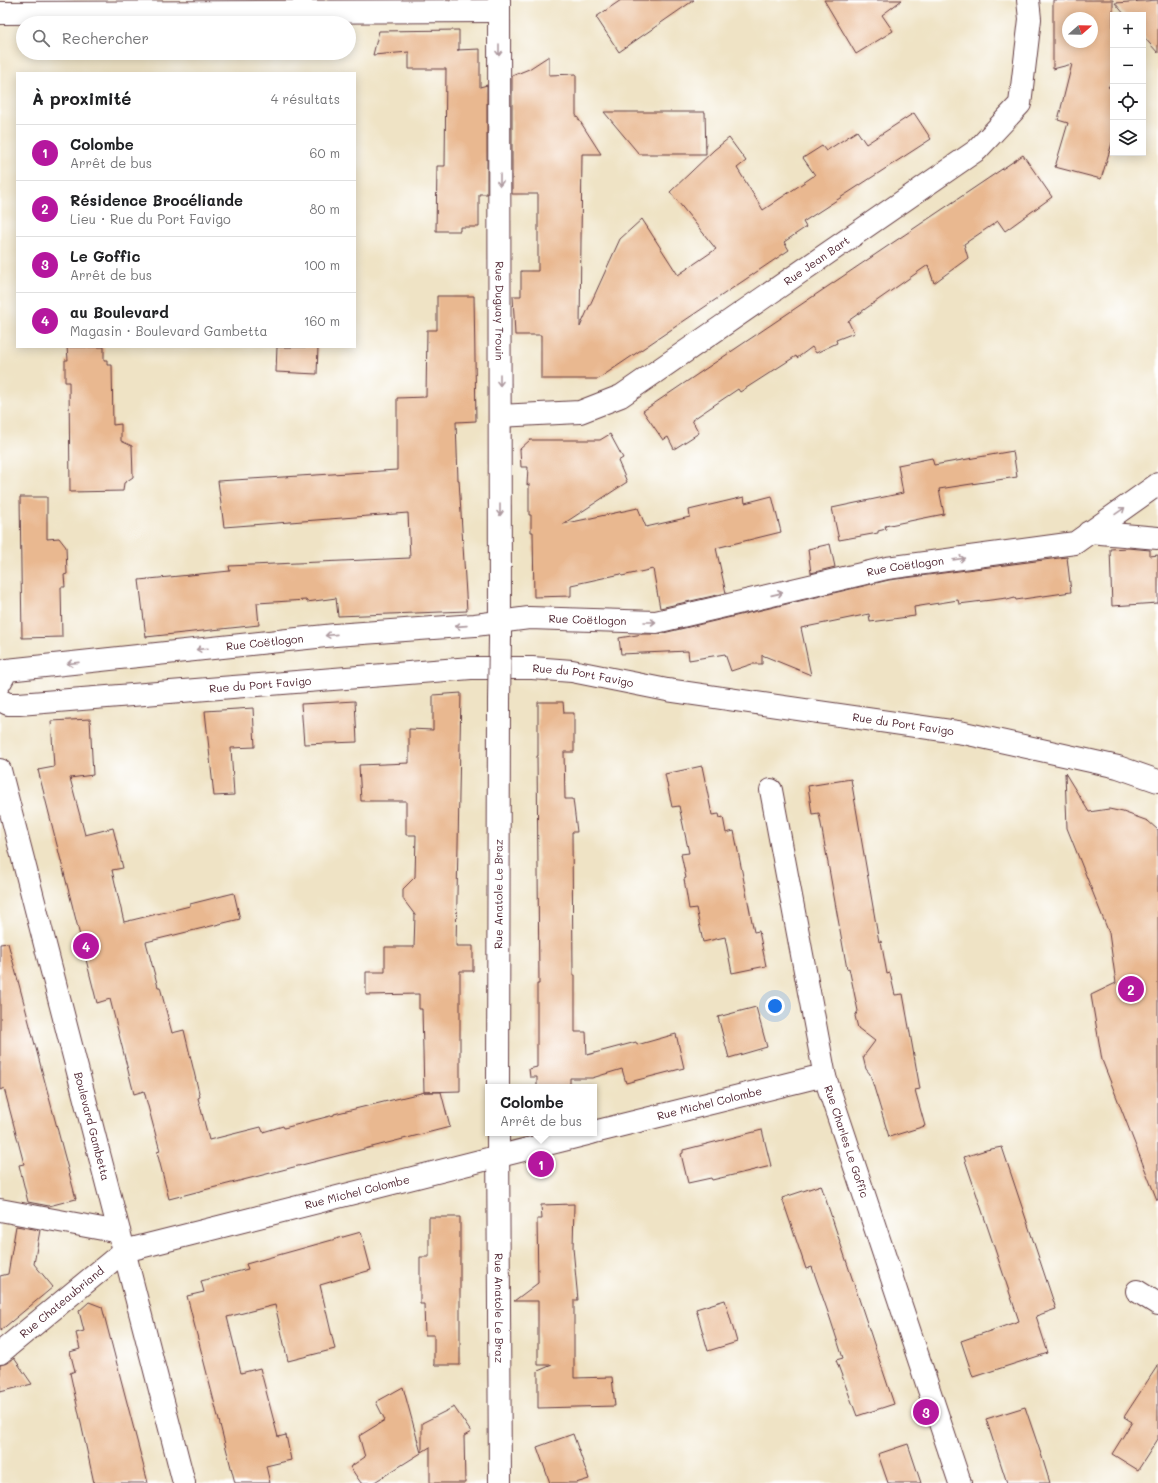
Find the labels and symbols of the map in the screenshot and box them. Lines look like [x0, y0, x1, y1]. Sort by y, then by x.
north arrow [1062, 12, 1098, 48]
one-way arrow [495, 43, 503, 56]
one-way arrow [496, 173, 504, 186]
street label: Rue Jean Bart [781, 232, 852, 288]
street label: Rue Duguay Trouin [492, 261, 508, 361]
one-way arrow [496, 373, 504, 386]
one-way arrow [496, 503, 504, 516]
one-way arrow [1114, 507, 1125, 515]
street label: Rue Coëtlogon [865, 553, 945, 580]
one-way arrow [952, 555, 965, 562]
one-way arrow [770, 590, 783, 597]
street label: Rue Coëtlogon [548, 611, 627, 628]
one-way arrow [643, 618, 656, 626]
one-way arrow [455, 623, 468, 630]
street label: Rue Coëtlogon [225, 630, 304, 654]
one-way arrow [325, 632, 338, 639]
one-way arrow [196, 645, 209, 653]
one-way arrow [67, 660, 80, 667]
street label: Rue du Port Favigo [532, 660, 635, 690]
street label: Rue du Port Favigo [209, 673, 312, 696]
street label: Rue du Port Favigo [852, 709, 955, 739]
street label: Rue Anatole Le Braz [490, 839, 506, 949]
pin: 4 [73, 931, 99, 961]
pin: 2 [1118, 974, 1144, 1004]
your location [765, 996, 785, 1016]
street label: Boulevard Gambetta [71, 1070, 114, 1182]
street label: Rue Michel Colombe [655, 1083, 764, 1123]
street label: Rue Charles Le Goffic [821, 1083, 873, 1200]
pin: 1 [528, 1149, 554, 1179]
street label: Rue Michel Colombe [303, 1171, 411, 1212]
street label: Rue Anatole Le Braz [492, 1253, 507, 1363]
street label: Rue Chateaubriand [16, 1263, 107, 1341]
pin: 3 [913, 1397, 939, 1427]

